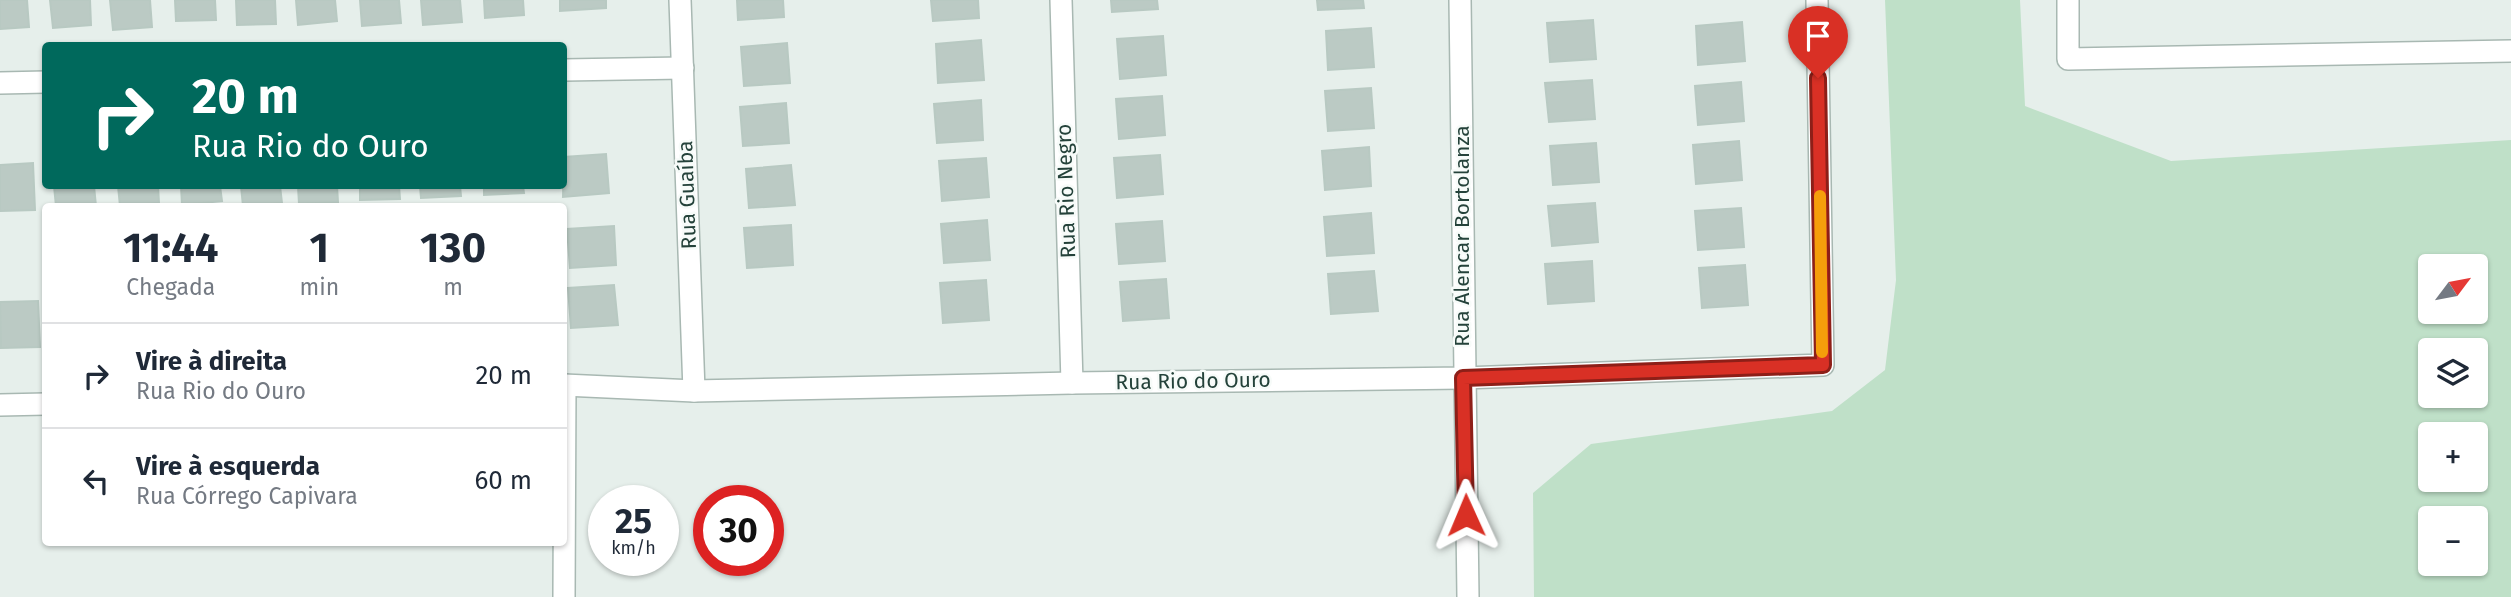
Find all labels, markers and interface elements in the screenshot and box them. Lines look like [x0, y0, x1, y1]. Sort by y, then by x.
pin [1788, 6, 1848, 78]
icon: arrive [1799, 17, 1837, 55]
text: 20 m [192, 67, 299, 126]
icon: right [77, 70, 168, 161]
street label: Rua Rio Negro [1051, 123, 1081, 259]
street label: Rua Alencar Bortolanza [1449, 125, 1475, 347]
text: Rua Rio do Ouro [192, 127, 429, 165]
street label: Rua Guaíba [672, 140, 702, 250]
text: 11:44 [123, 223, 219, 273]
text: 1 [310, 223, 329, 273]
text: 130 [420, 223, 486, 273]
north arrow [2418, 254, 2488, 324]
map controls [2418, 254, 2488, 576]
text: Chegada [126, 273, 215, 301]
text: min [299, 273, 339, 301]
text: m [443, 273, 463, 301]
button: layers [2418, 338, 2488, 408]
text: Vire à direita [136, 346, 287, 377]
icon: right [77, 357, 115, 395]
text: 20 m [475, 360, 532, 391]
street label: Rua Rio do Ouro [1115, 367, 1271, 395]
text: Rua Rio do Ouro [136, 377, 306, 405]
button: + [2418, 422, 2488, 492]
text: Vire à esquerda [136, 451, 320, 482]
icon: left [77, 462, 115, 500]
text: 60 m [474, 465, 532, 496]
position arrow [1429, 478, 1503, 552]
text: Rua Córrego Capivara [136, 482, 358, 510]
speed limit sign: 30 [693, 485, 784, 576]
text: 25 [615, 500, 652, 542]
button: − [2418, 506, 2488, 576]
text: km/h [611, 537, 656, 559]

